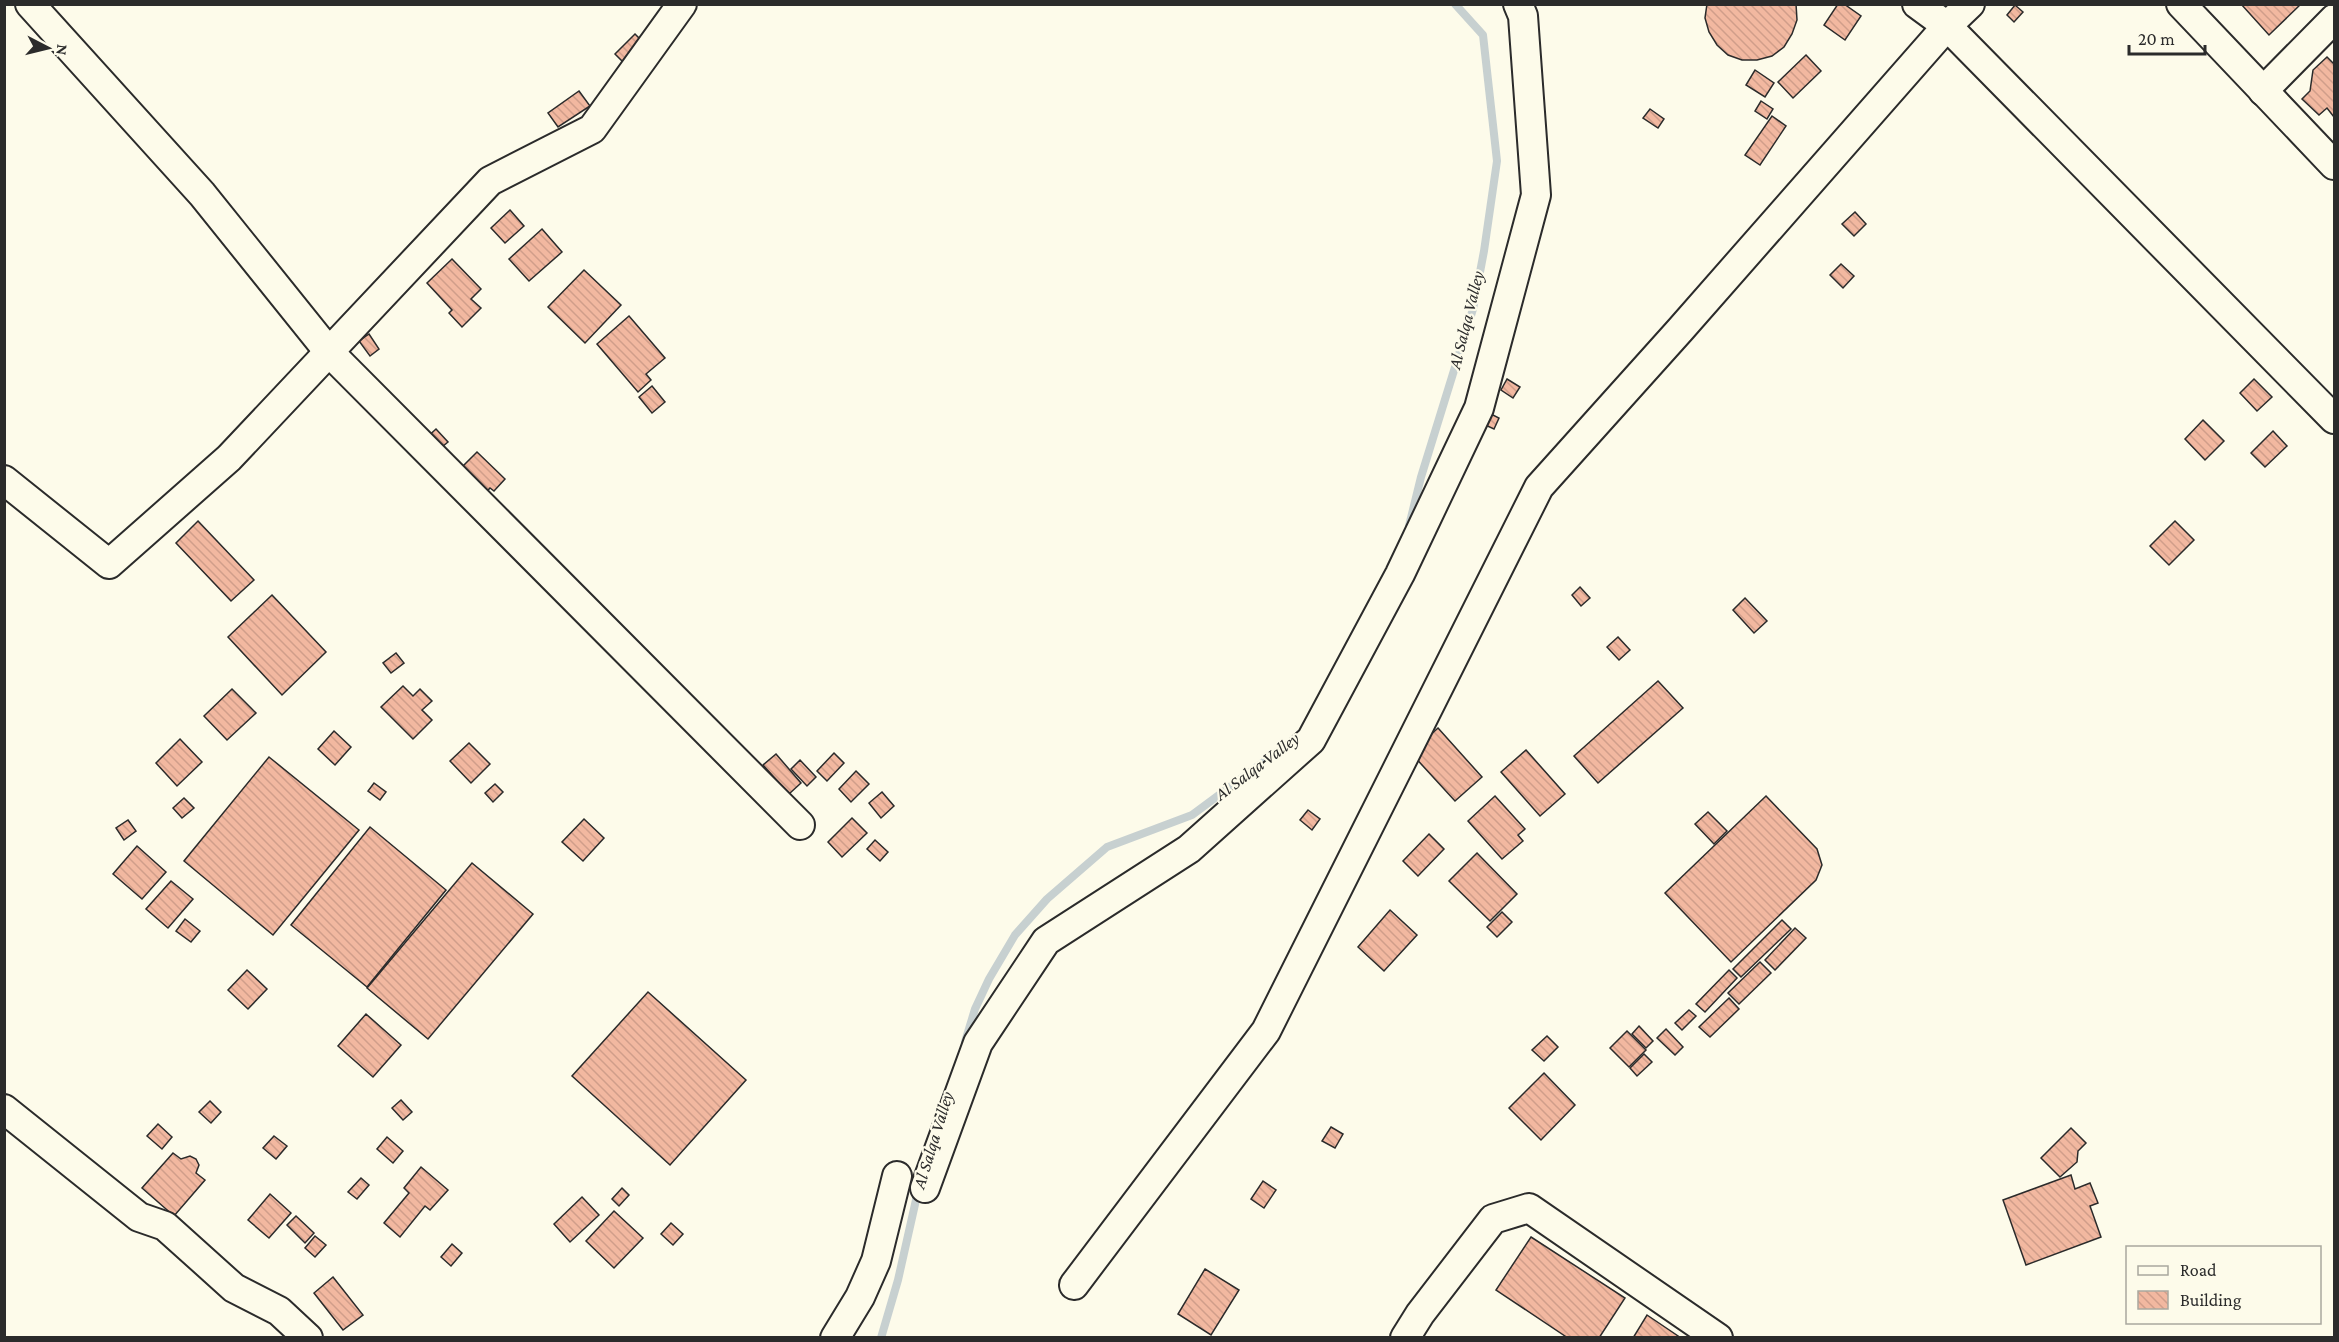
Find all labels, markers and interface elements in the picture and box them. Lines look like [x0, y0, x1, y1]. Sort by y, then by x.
north arrow [18, 18, 78, 78]
scale bar [2129, 18, 2206, 56]
text: 20 m [2138, 29, 2175, 49]
text: N [53, 43, 71, 56]
water label: Al Salqa Valley [1444, 268, 1488, 372]
water label: Al Salqa Valley [1210, 728, 1303, 805]
water label: Al Salqa Valley [908, 1089, 957, 1192]
legend [2126, 1246, 2321, 1324]
text: Road [2180, 1260, 2217, 1280]
text: Building [2180, 1290, 2242, 1310]

